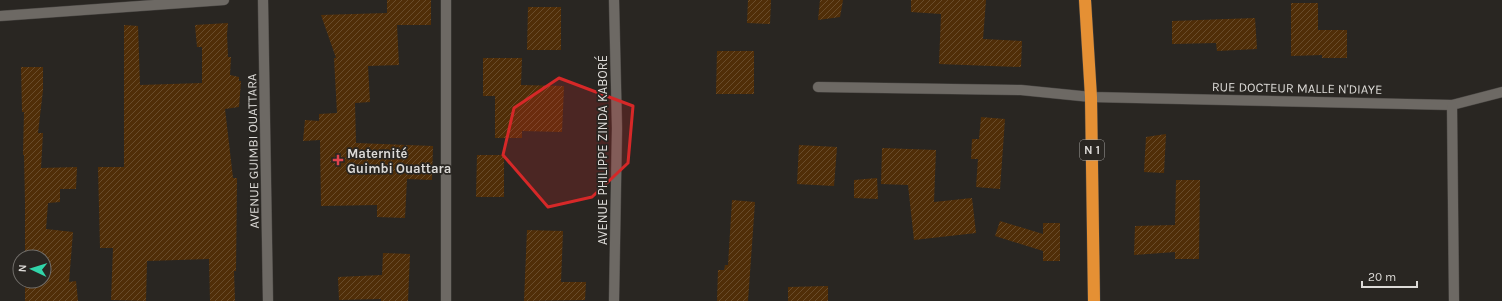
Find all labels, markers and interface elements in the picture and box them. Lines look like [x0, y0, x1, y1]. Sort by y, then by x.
street label: AVENUE PHILIPPE ZINDA KABORÉ [593, 55, 610, 245]
street label: AVENUE GUIMBI OUATTARA [244, 73, 262, 229]
street label: RUE DOCTEUR MALLE N'DIAYE [1212, 79, 1382, 97]
road number: N 1 [1080, 140, 1104, 160]
place label: Maternité Guimbi Ouattara [347, 146, 451, 176]
marker: Maternité Guimbi Ouattara [332, 154, 344, 166]
north arrow [12, 249, 52, 289]
scale bar [1362, 263, 1417, 289]
text: N [16, 264, 29, 273]
text: 20 m [1368, 270, 1396, 284]

